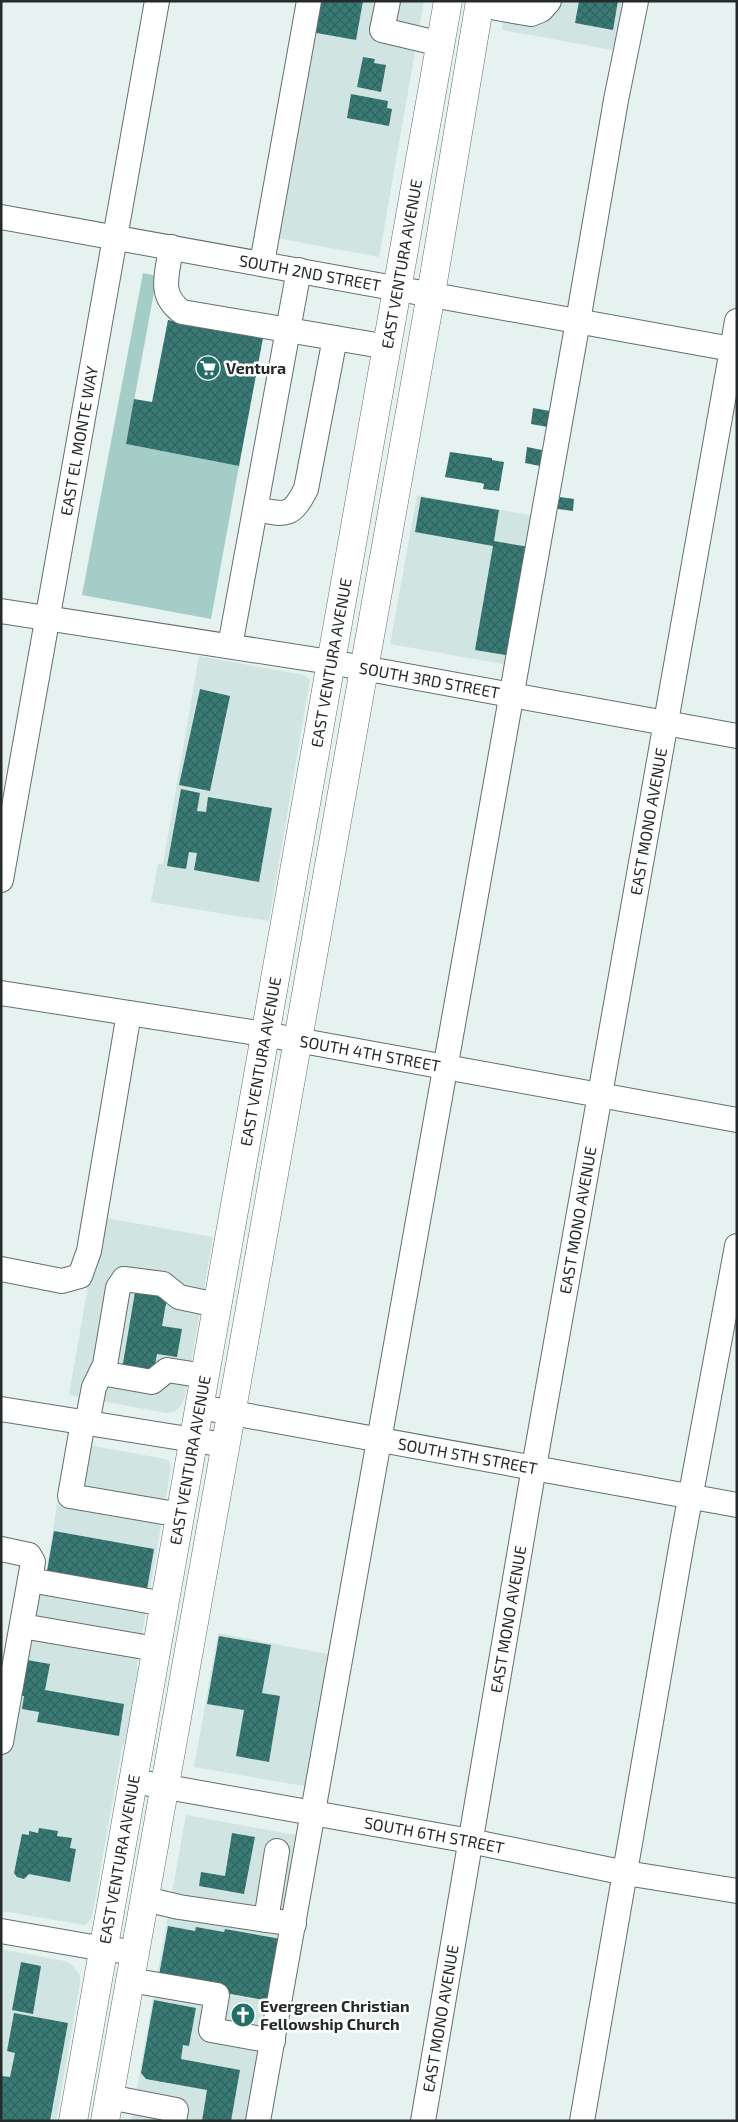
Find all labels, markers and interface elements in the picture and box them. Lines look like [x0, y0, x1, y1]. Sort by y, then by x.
street label: EAST VENTURA AVENUE [377, 178, 425, 350]
street label: SOUTH 2ND STREET [238, 250, 383, 294]
supermarket icon: Ventura [195, 355, 221, 381]
place label: Ventura [226, 358, 286, 377]
street label: EAST EL MONTE WAY [56, 365, 101, 517]
street label: EAST VENTURA AVENUE [306, 576, 355, 749]
street label: SOUTH 3RD STREET [358, 658, 501, 702]
street label: EAST MONO AVENUE [625, 746, 670, 897]
street label: EAST VENTURA AVENUE [236, 975, 284, 1148]
street label: SOUTH 4TH STREET [298, 1031, 442, 1075]
street label: EAST MONO AVENUE [555, 1145, 600, 1295]
street label: EAST VENTURA AVENUE [165, 1374, 214, 1546]
street label: SOUTH 5TH STREET [396, 1433, 539, 1477]
street label: EAST MONO AVENUE [486, 1544, 530, 1694]
street label: EAST VENTURA AVENUE [95, 1773, 143, 1945]
street label: SOUTH 6TH STREET [363, 1812, 506, 1857]
street label: EAST MONO AVENUE [418, 1943, 462, 2094]
place label: Evergreen Christian Fellowship Church [260, 1996, 410, 2033]
church icon: Evergreen Christian Fellowship Church [230, 2002, 256, 2028]

